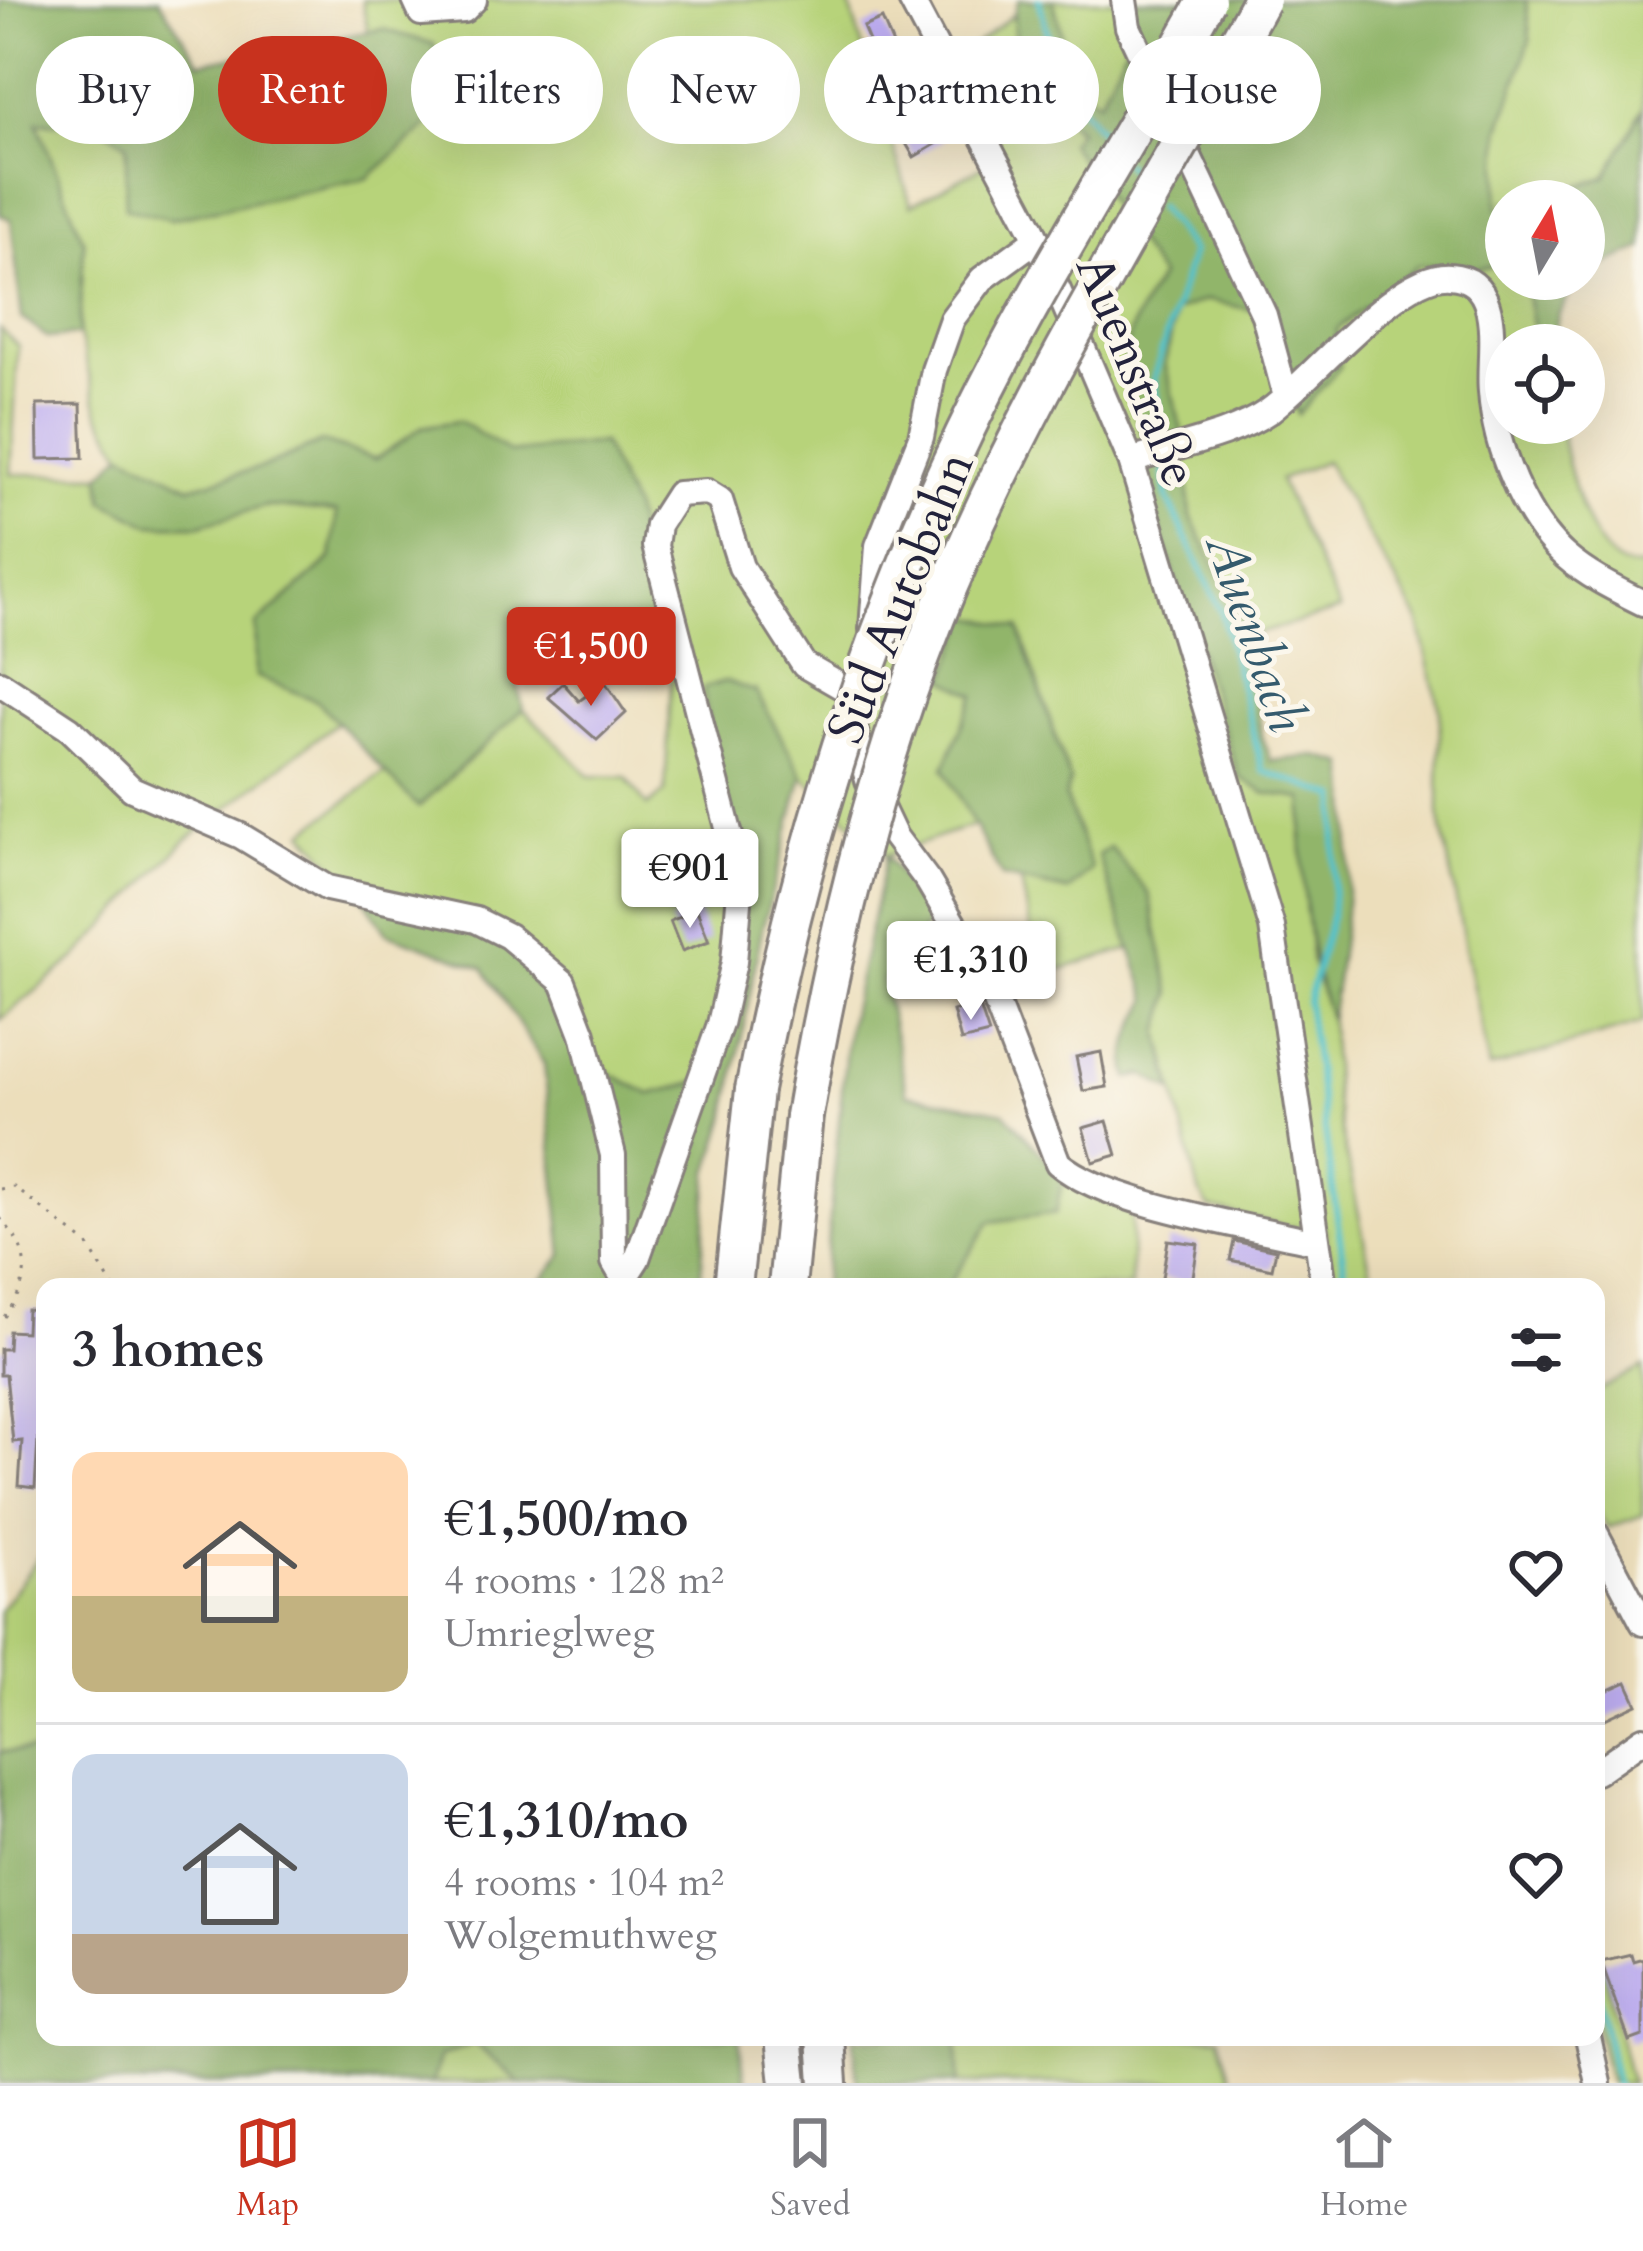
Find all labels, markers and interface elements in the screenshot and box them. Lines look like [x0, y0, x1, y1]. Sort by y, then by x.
chip: Buy [36, 36, 194, 144]
chip: Rent [218, 36, 387, 144]
chip: Filters [411, 36, 603, 144]
chip: New [627, 36, 800, 144]
chip: Apartment [824, 36, 1099, 144]
chip: House [1123, 36, 1321, 144]
north arrow [1485, 180, 1605, 300]
map controls [1485, 180, 1605, 444]
street label: Auenstraße [1058, 245, 1214, 497]
button: locate [1485, 324, 1605, 444]
street label: Süd Autobahn [811, 442, 991, 754]
water label: Auenbach [1186, 523, 1323, 742]
pin: €1,500 [493, 607, 689, 709]
text: €1,500 [534, 619, 648, 672]
pin: €901 [619, 829, 761, 931]
text: €901 [648, 841, 732, 894]
pin: €1,310 [873, 921, 1069, 1023]
text: €1,310 [914, 933, 1028, 986]
text: 3 homes [72, 1315, 264, 1385]
icon: filters [1503, 1317, 1569, 1383]
text: €1,500/mo [444, 1484, 689, 1554]
icon: home [168, 1500, 312, 1644]
icon: heart [1503, 1539, 1569, 1605]
text: 4 rooms · 128 m² [444, 1554, 724, 1607]
text: Umrieglweg [444, 1607, 654, 1660]
text: €1,310/mo [444, 1786, 689, 1856]
icon: home [168, 1802, 312, 1946]
icon: heart [1503, 1841, 1569, 1907]
text: 4 rooms · 104 m² [444, 1856, 724, 1909]
text: Wolgemuthweg [444, 1909, 717, 1962]
tab: Map [235, 2110, 301, 2227]
tab: Saved [770, 2110, 850, 2227]
tab: Home [1320, 2110, 1408, 2227]

